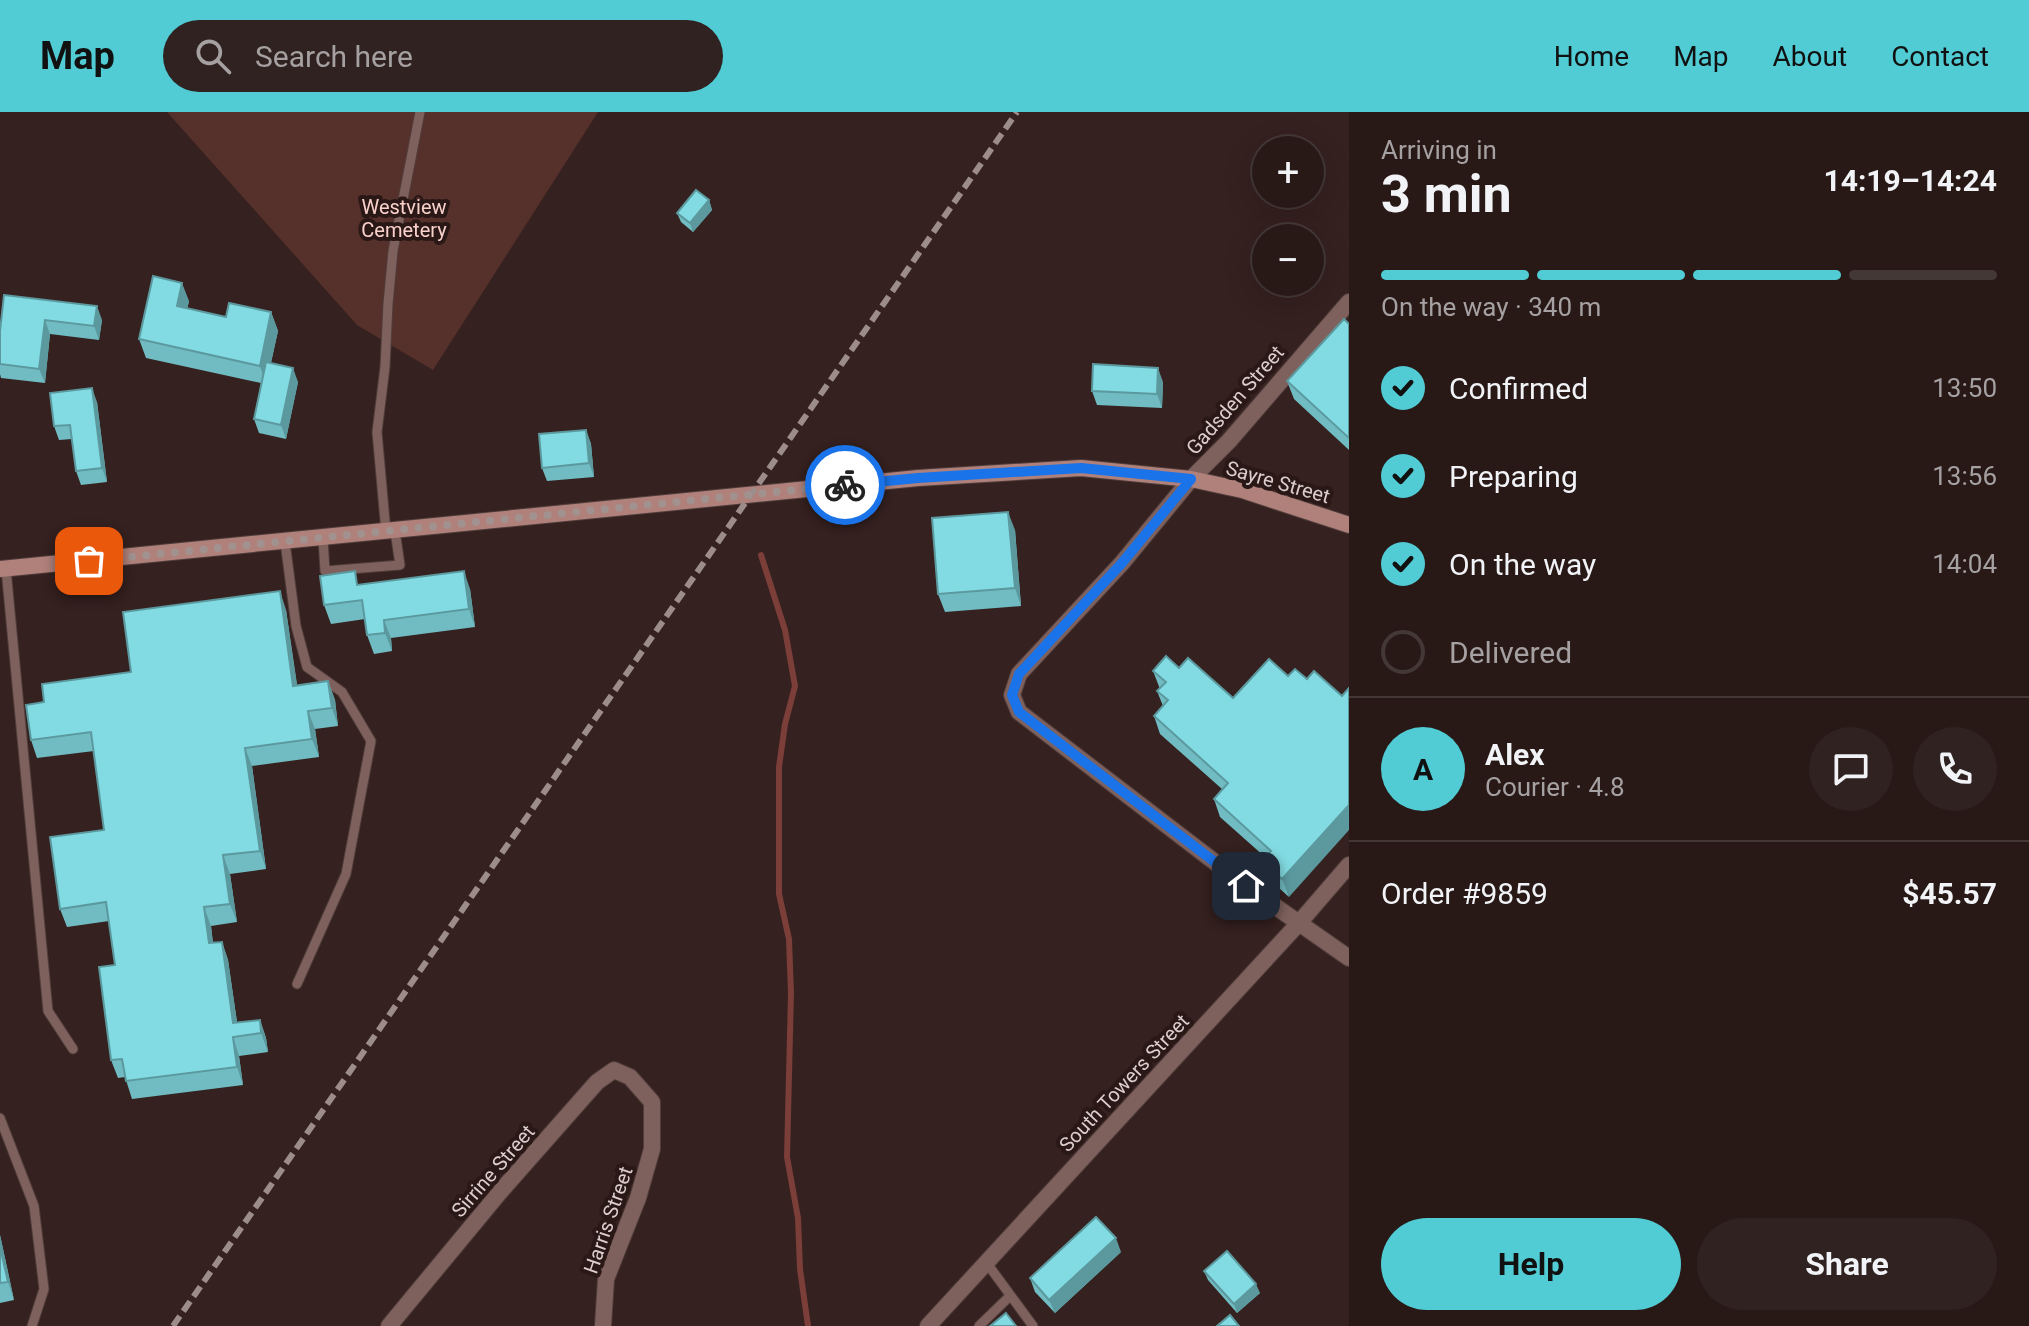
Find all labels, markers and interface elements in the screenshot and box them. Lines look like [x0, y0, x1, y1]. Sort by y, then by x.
search box [163, 20, 723, 92]
text: Map [40, 34, 115, 78]
icon: search [191, 34, 235, 78]
text: Search here [255, 39, 413, 74]
text: Home [1554, 40, 1629, 73]
text: Map [1673, 40, 1729, 73]
text: About [1773, 40, 1847, 73]
text: Contact [1891, 40, 1989, 73]
text: Arriving in [1381, 135, 1497, 165]
map controls [1252, 136, 1324, 296]
button: + [1252, 136, 1324, 208]
text: 14:19–14:24 [1823, 163, 1997, 198]
text: 3 min [1381, 164, 1512, 225]
park label: Westview Cemetery [361, 195, 447, 242]
button: − [1252, 224, 1324, 296]
text: On the way · 340 m [1381, 292, 1601, 322]
street label: Gadsden Street [1181, 341, 1289, 459]
icon: check [1381, 366, 1425, 410]
text: Confirmed [1449, 371, 1588, 406]
text: 13:50 [1932, 373, 1997, 403]
courier [805, 445, 885, 525]
icon: check [1381, 454, 1425, 498]
street label: Sayre Street [1223, 456, 1333, 508]
text: Preparing [1449, 459, 1578, 494]
text: 13:56 [1932, 461, 1997, 491]
icon: bike [823, 463, 867, 507]
pin [55, 527, 123, 595]
icon: bag [67, 539, 111, 583]
icon: check [1381, 542, 1425, 586]
text: On the way [1449, 547, 1596, 582]
text: 14:04 [1932, 549, 1997, 579]
text: Delivered [1449, 635, 1572, 670]
button: chat [1809, 727, 1893, 811]
button: phone [1913, 727, 1997, 811]
text: Alex [1485, 737, 1545, 772]
text: A [1413, 752, 1433, 787]
text: Courier · 4.8 [1485, 772, 1625, 802]
pin [1212, 852, 1280, 920]
icon: home [1224, 864, 1268, 908]
text: Order #9859 [1381, 876, 1548, 911]
text: $45.57 [1902, 876, 1997, 911]
street label: South Towers Street [1054, 1009, 1194, 1157]
street label: Sirrine Street [446, 1120, 540, 1222]
street label: Harris Street [578, 1163, 638, 1277]
button: Help [1381, 1218, 1681, 1310]
button: Share [1697, 1218, 1997, 1310]

